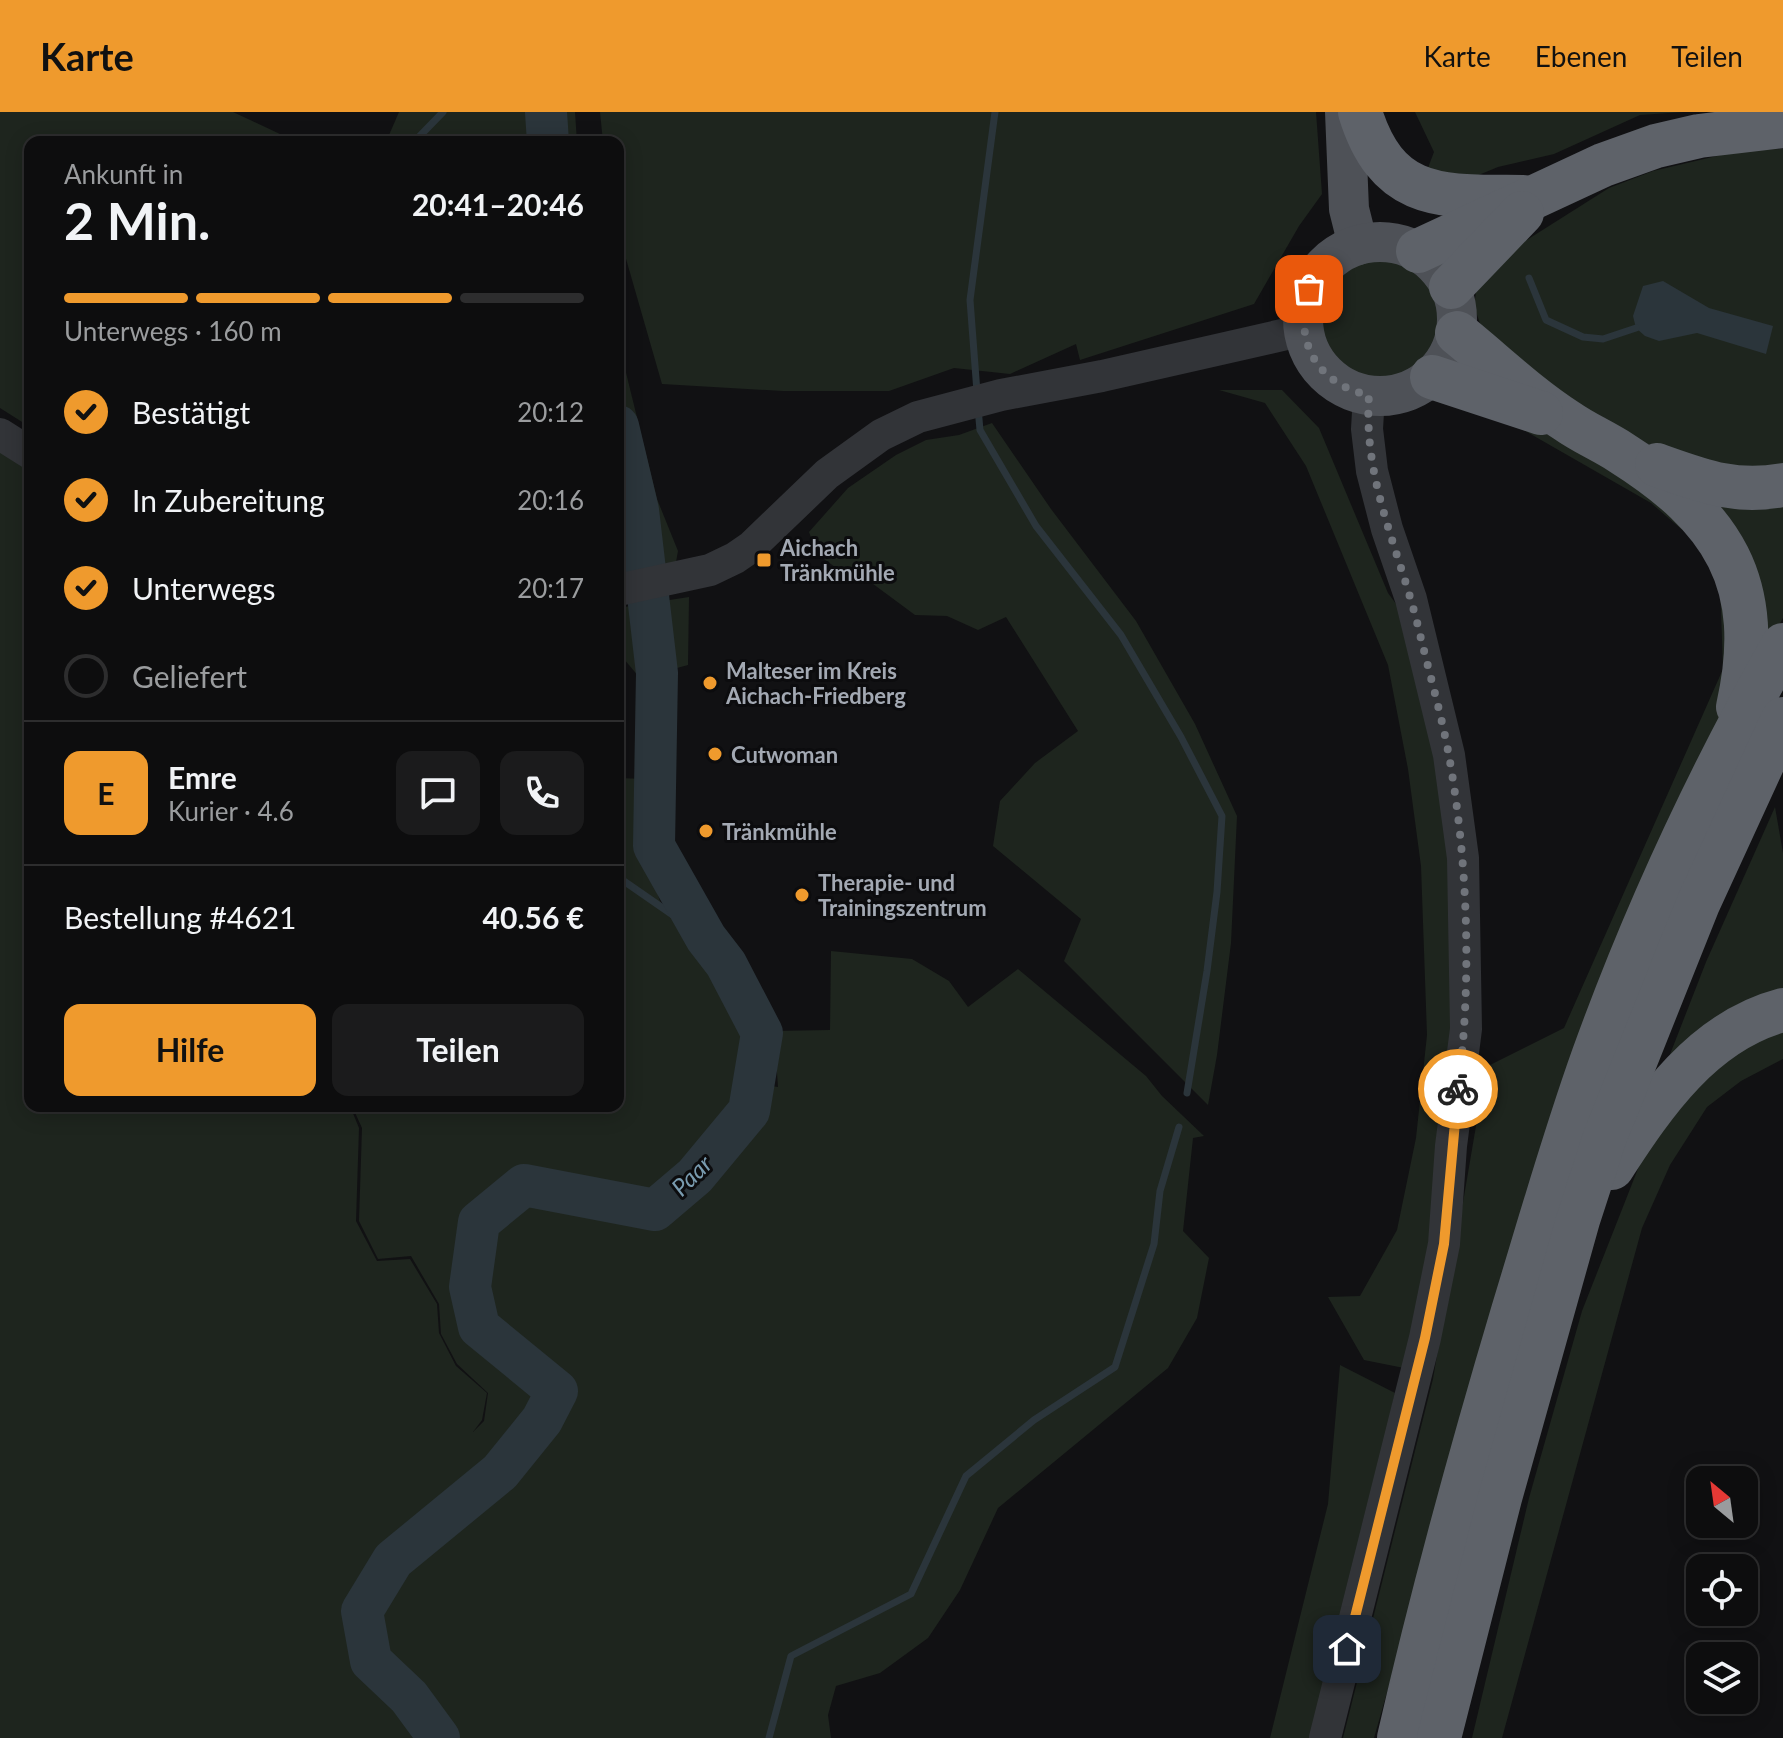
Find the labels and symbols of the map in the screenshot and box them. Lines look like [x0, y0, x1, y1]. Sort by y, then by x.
pin [1275, 255, 1343, 323]
place label: Aichach Tränkmühle [779, 534, 895, 586]
marker: Aichach Tränkmühle [755, 551, 773, 569]
place label: Malteser im Kreis Aichach-Friedberg [725, 657, 906, 709]
marker: Malteser im Kreis Aichach-Friedberg [701, 674, 719, 692]
place label: Cutwoman [731, 741, 838, 768]
marker: Cutwoman [706, 745, 724, 763]
place label: Tränkmühle [722, 818, 837, 845]
marker: Tränkmühle [697, 822, 715, 840]
place label: Therapie- und Trainingszentrum [818, 869, 987, 921]
marker: Therapie- und Trainingszentrum [793, 886, 811, 904]
courier [1418, 1049, 1498, 1129]
water label: Paar [665, 1148, 718, 1201]
north arrow [1686, 1466, 1758, 1538]
pin [1313, 1615, 1381, 1683]

